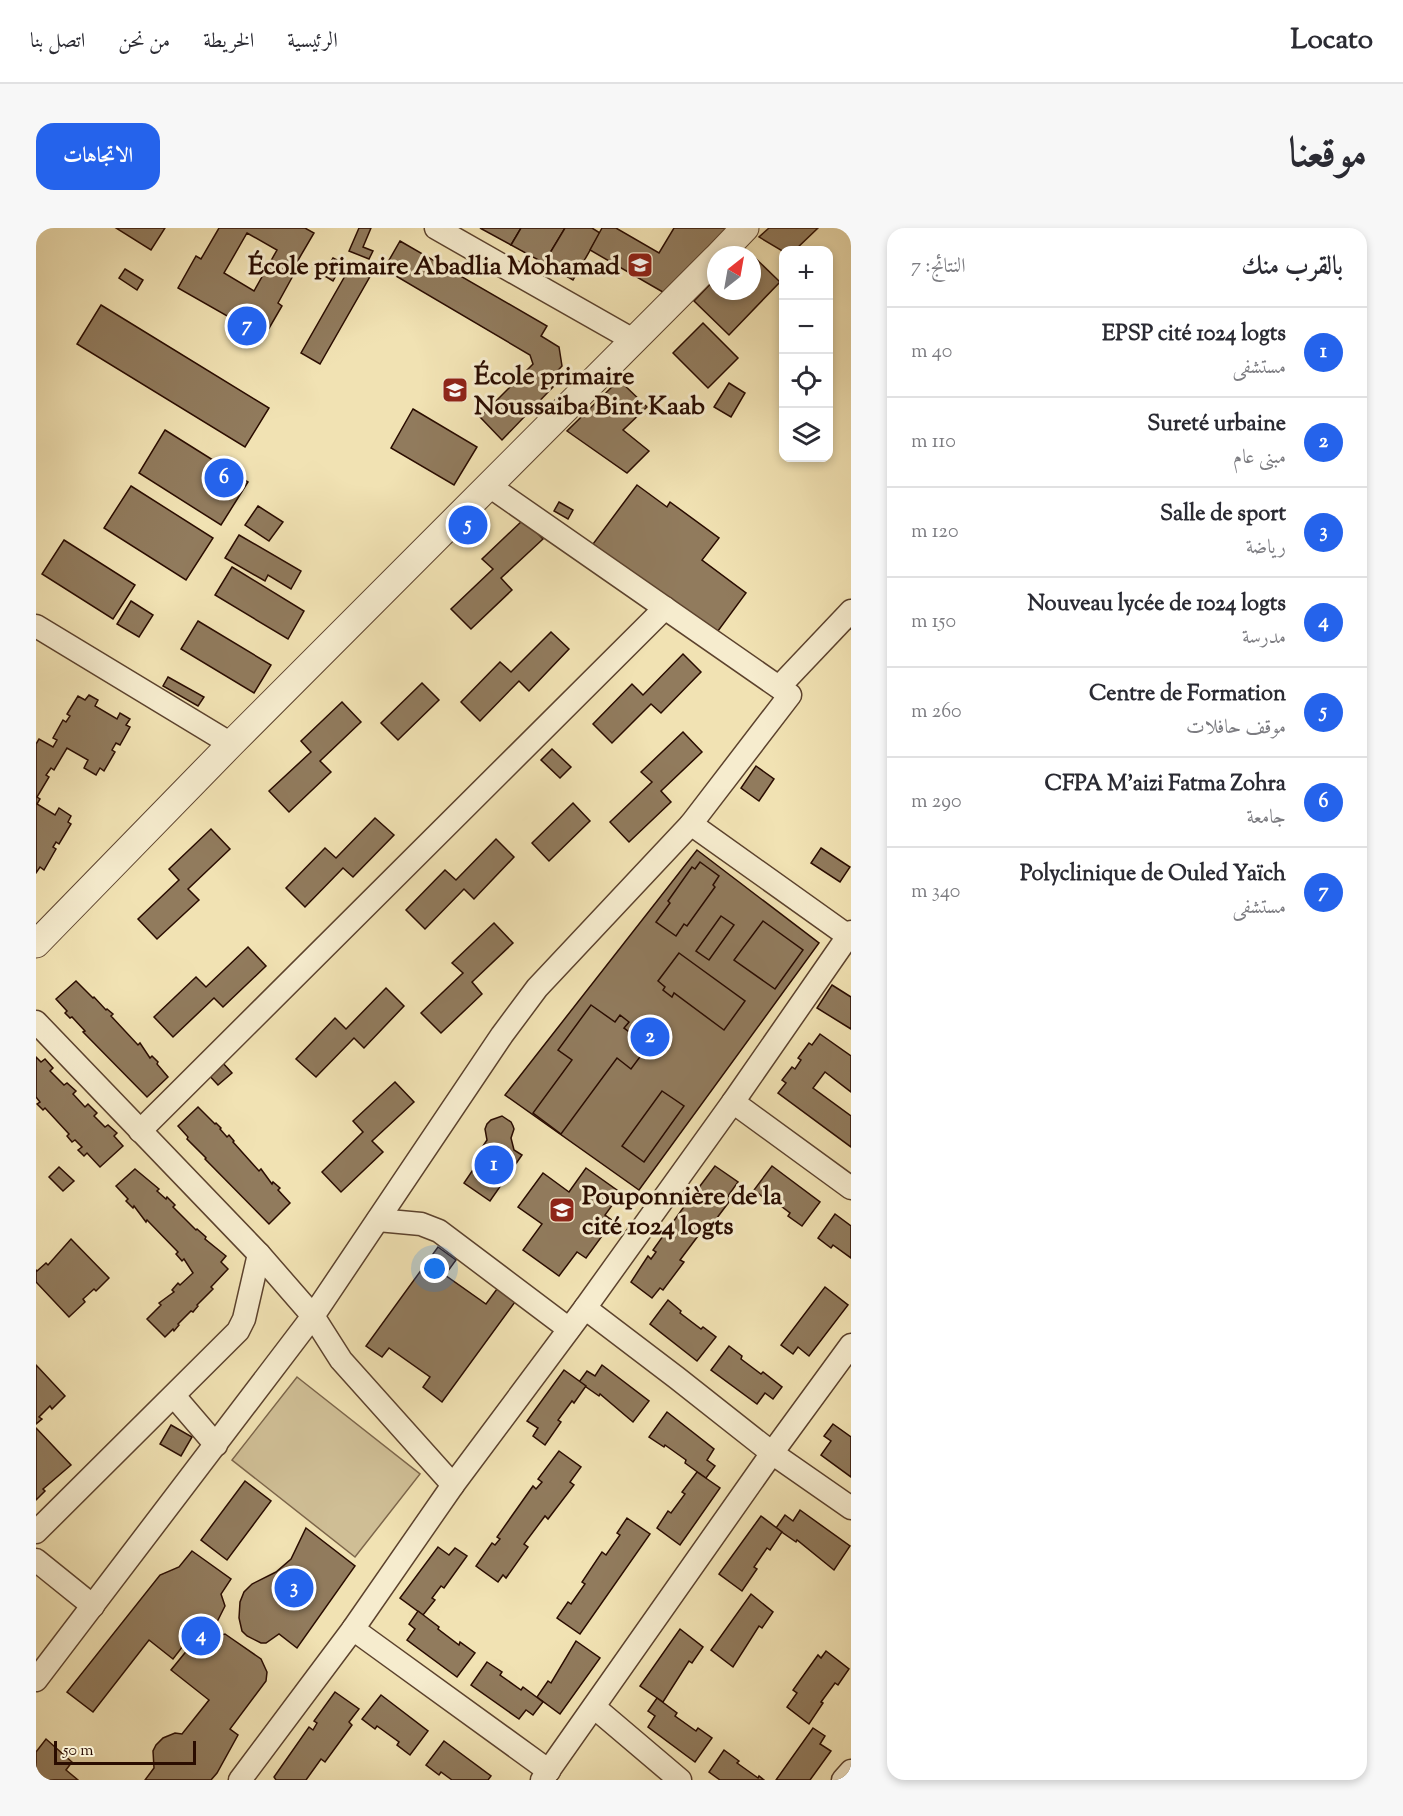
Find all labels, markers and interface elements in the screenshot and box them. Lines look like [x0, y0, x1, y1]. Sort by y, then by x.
text: Locato [1291, 21, 1373, 61]
text: اتصل بنا [30, 27, 85, 57]
text: من نحن [118, 27, 170, 57]
text: الخريطة [203, 27, 254, 57]
text: الرئيسية [287, 27, 338, 57]
button: الاتجاهات [36, 123, 160, 190]
text: موقعنا [1289, 126, 1367, 186]
north arrow [707, 246, 761, 300]
map controls [779, 246, 833, 462]
button: + [779, 246, 833, 300]
place label: École primaire Abadlia Mohamad [248, 249, 620, 286]
text: بالقرب منك [1241, 249, 1343, 286]
school or university icon: École primaire Abadlia Mohamad [625, 250, 655, 280]
text: النتائج: 7 [911, 253, 966, 282]
button: − [779, 300, 833, 354]
pin: 7 [228, 304, 266, 348]
text: EPSP cité 1024 logts [1102, 319, 1286, 351]
text: 40 m [911, 338, 952, 367]
text: 1 [1320, 338, 1327, 367]
button: locate [779, 354, 833, 408]
text: مستشفى [1233, 354, 1286, 383]
place label: École primaire Noussaiba Bint Kaab [474, 359, 705, 426]
school or university icon: École primaire Noussaiba Bint Kaab [440, 375, 470, 405]
button: layers [779, 408, 833, 462]
text: Sureté urbaine [1147, 409, 1286, 441]
text: 110 m [911, 428, 956, 457]
text: 2 [1319, 428, 1328, 457]
text: مبنى عام [1233, 444, 1286, 473]
pin: 6 [204, 456, 243, 500]
text: Salle de sport [1160, 499, 1286, 531]
pin: 5 [448, 502, 488, 548]
text: 120 m [911, 518, 959, 547]
text: 3 [1319, 518, 1328, 547]
text: رياضة [1246, 534, 1286, 563]
text: Nouveau lycée de 1024 logts [1027, 589, 1286, 621]
text: 150 m [911, 608, 956, 637]
text: 4 [1318, 608, 1329, 637]
text: مدرسة [1242, 624, 1286, 653]
text: Centre de Formation [1089, 679, 1286, 711]
text: 260 m [911, 698, 962, 727]
text: 5 [1320, 698, 1327, 727]
text: موقف حافلات [1186, 714, 1286, 743]
text: CFPA M'aizi Fatma Zohra [1044, 769, 1286, 801]
text: 290 m [911, 788, 961, 817]
text: 6 [1319, 788, 1328, 817]
text: جامعة [1247, 804, 1286, 833]
text: Polyclinique de Ouled Yaïch [1020, 859, 1286, 891]
text: 340 m [911, 878, 960, 907]
text: 7 [1318, 878, 1329, 907]
text: مستشفى [1233, 894, 1286, 923]
pin: 2 [630, 1014, 670, 1060]
pin: 1 [474, 1142, 514, 1188]
place label: Pouponnière de la cité 1024 logts [582, 1179, 782, 1246]
school or university icon: Pouponnière de la cité 1024 logts [547, 1195, 577, 1225]
your location [420, 1254, 449, 1283]
pin: 3 [274, 1566, 314, 1610]
pin: 4 [182, 1614, 220, 1658]
scale bar [54, 1738, 196, 1766]
text: 50 m [63, 1740, 94, 1763]

